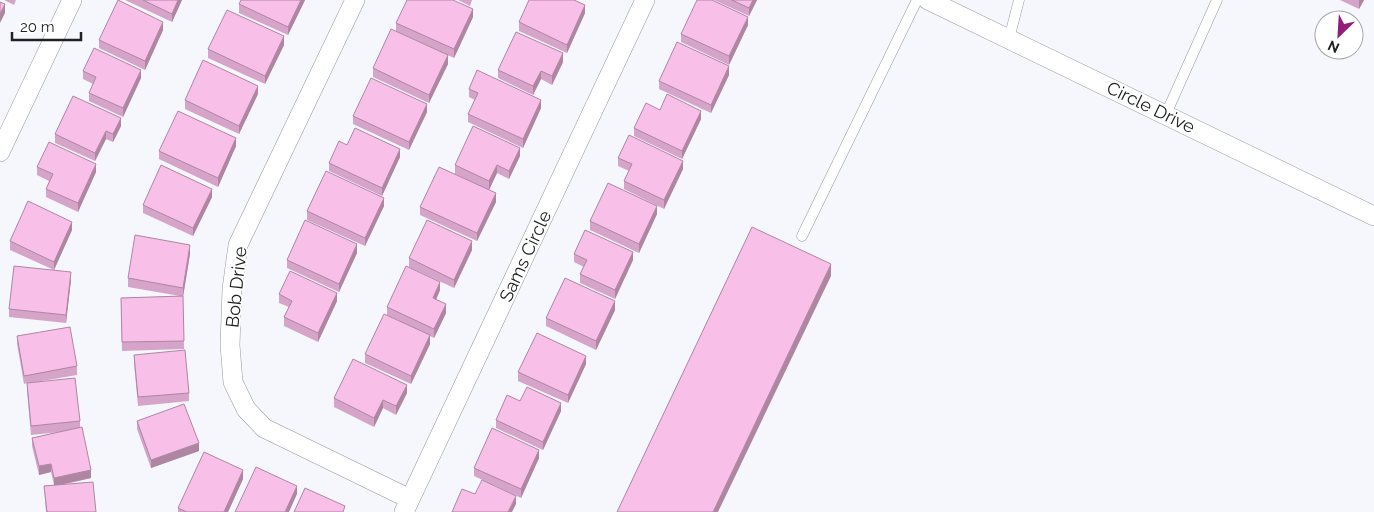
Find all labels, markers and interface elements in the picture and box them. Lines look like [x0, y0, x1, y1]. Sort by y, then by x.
scale bar [12, 10, 81, 42]
north arrow [1314, 10, 1364, 60]
text: 20 m [20, 18, 55, 36]
text: N [1325, 37, 1342, 56]
street label: Circle Drive [1104, 77, 1199, 137]
street label: Sams Circle [495, 207, 555, 305]
street label: Bob Drive [221, 245, 251, 329]

